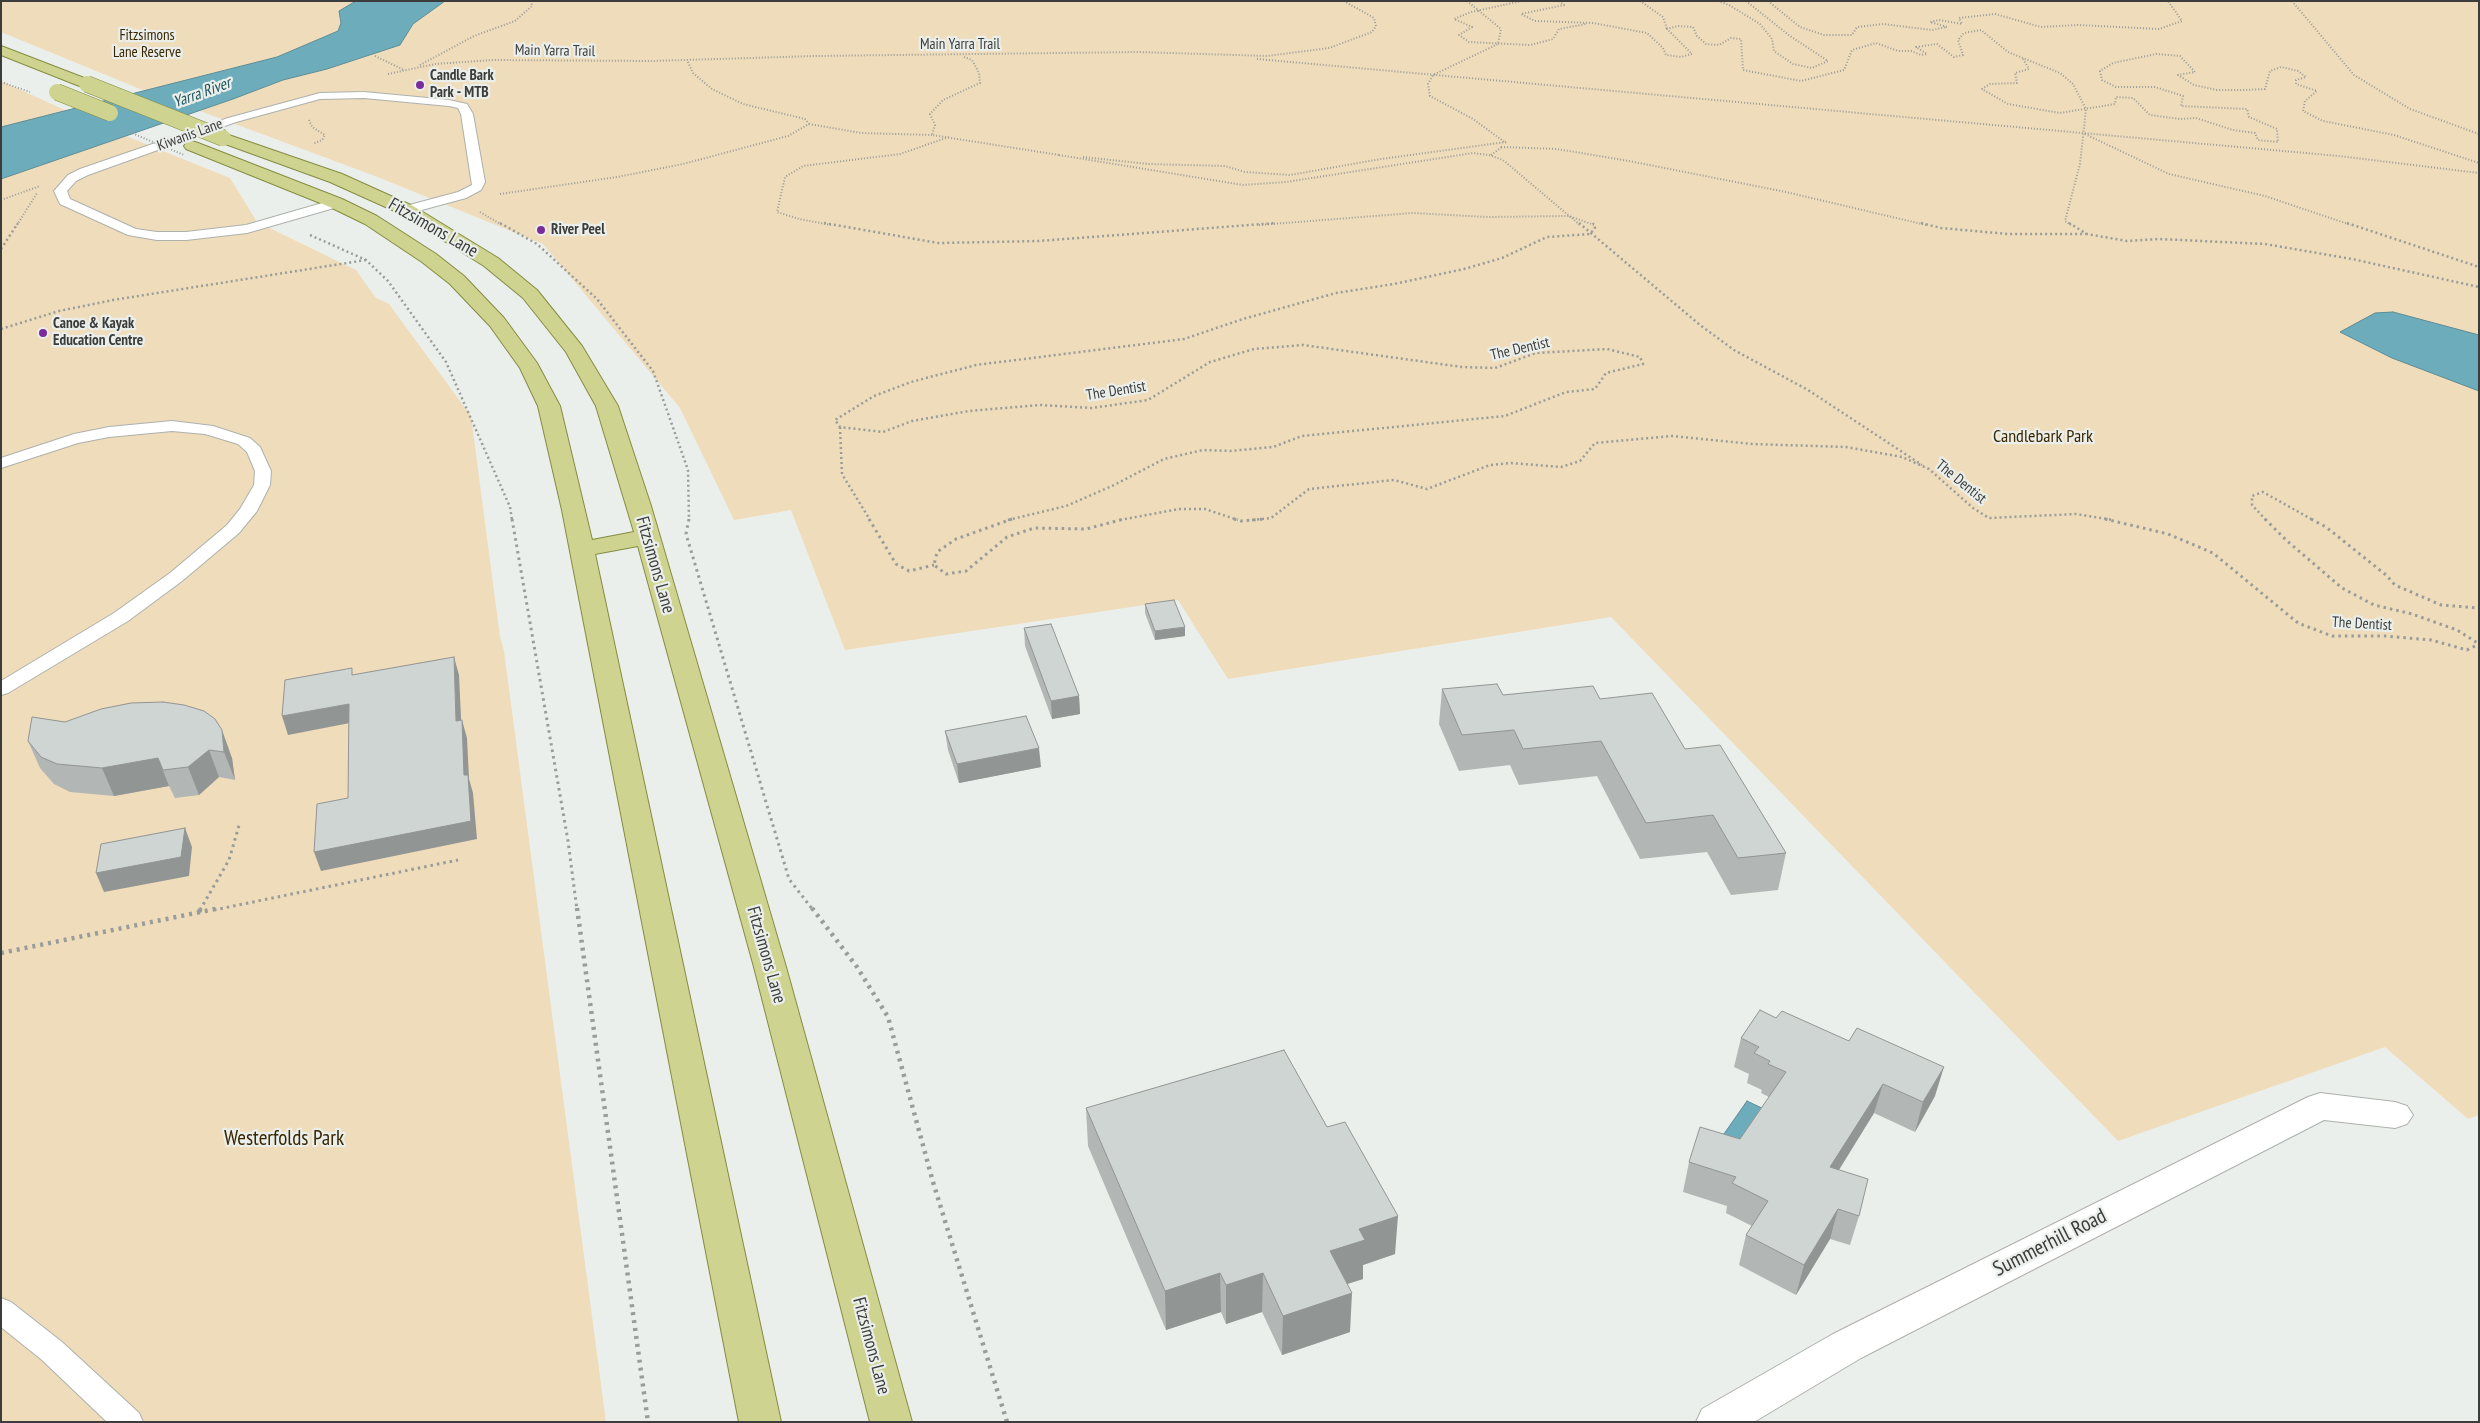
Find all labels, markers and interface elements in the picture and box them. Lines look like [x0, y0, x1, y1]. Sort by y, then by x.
park label: Fitzsimons Lane Reserve [113, 27, 181, 62]
street label: Main Yarra Trail [920, 36, 1000, 54]
street label: Main Yarra Trail [515, 41, 595, 61]
place label: Candle Bark Park - MTB [430, 67, 494, 102]
water label: Yarra River [171, 74, 233, 112]
marker: Candle Bark Park - MTB [414, 79, 426, 91]
street label: Kiwanis Lane [155, 115, 225, 155]
street label: Fitzsimons Lane [384, 194, 482, 262]
place label: River Peel [551, 221, 605, 239]
marker: River Peel [535, 224, 547, 236]
place label: Canoe & Kayak Education Centre [53, 315, 143, 350]
marker: Canoe & Kayak Education Centre [37, 327, 49, 339]
street label: The Dentist [1489, 333, 1551, 365]
street label: The Dentist [1085, 377, 1147, 405]
park label: Candlebark Park [1993, 426, 2093, 448]
street label: The Dentist [1932, 456, 1990, 508]
street label: Fitzsimons Lane [631, 514, 679, 616]
street label: The Dentist [2332, 613, 2392, 635]
street label: Fitzsimons Lane [742, 904, 790, 1006]
park label: Westerfolds Park [224, 1126, 344, 1152]
street label: Summerhill Road [1989, 1204, 2111, 1282]
street label: Fitzsimons Lane [848, 1295, 894, 1397]

